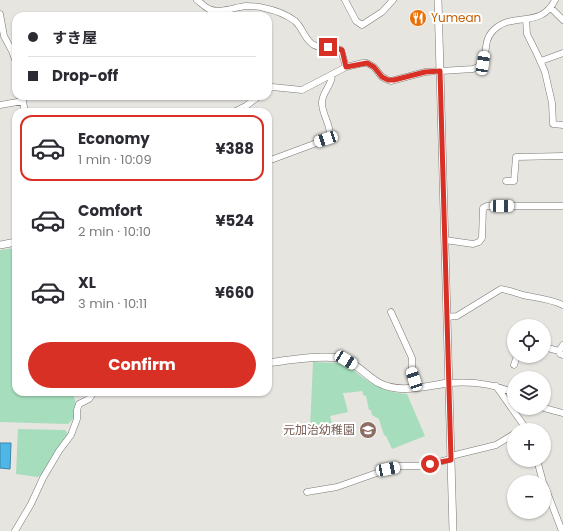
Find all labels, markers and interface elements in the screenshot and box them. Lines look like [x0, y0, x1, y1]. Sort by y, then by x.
restaurant icon: Yumean [408, 8, 428, 28]
place label: Yumean [431, 9, 481, 26]
text: すき屋 [52, 27, 97, 48]
route end [319, 38, 337, 56]
car [475, 50, 491, 76]
text: Drop-off [52, 65, 118, 86]
text: Economy [78, 128, 150, 149]
icon: car [30, 130, 66, 166]
car [313, 130, 339, 148]
text: ¥388 [215, 138, 254, 159]
text: 1 min · 10:09 [78, 150, 152, 169]
text: Comfort [78, 200, 142, 221]
car [490, 200, 514, 212]
icon: car [30, 202, 66, 238]
text: ¥524 [215, 210, 254, 231]
text: 2 min · 10:10 [78, 222, 151, 241]
text: XL [78, 272, 96, 293]
icon: car [30, 274, 66, 310]
text: ¥660 [215, 282, 254, 303]
text: 3 min · 10:11 [78, 294, 147, 313]
map controls [507, 319, 551, 519]
button: locate [507, 319, 551, 363]
button: Confirm [28, 342, 256, 388]
car [333, 349, 359, 371]
car [405, 366, 423, 392]
button: layers [507, 371, 551, 415]
school or university icon: 元加治幼稚園 [358, 420, 378, 440]
place label: 元加治幼稚園 [283, 421, 355, 438]
button: + [507, 423, 551, 467]
route start [421, 455, 439, 473]
car [375, 461, 401, 477]
button: − [507, 475, 551, 519]

